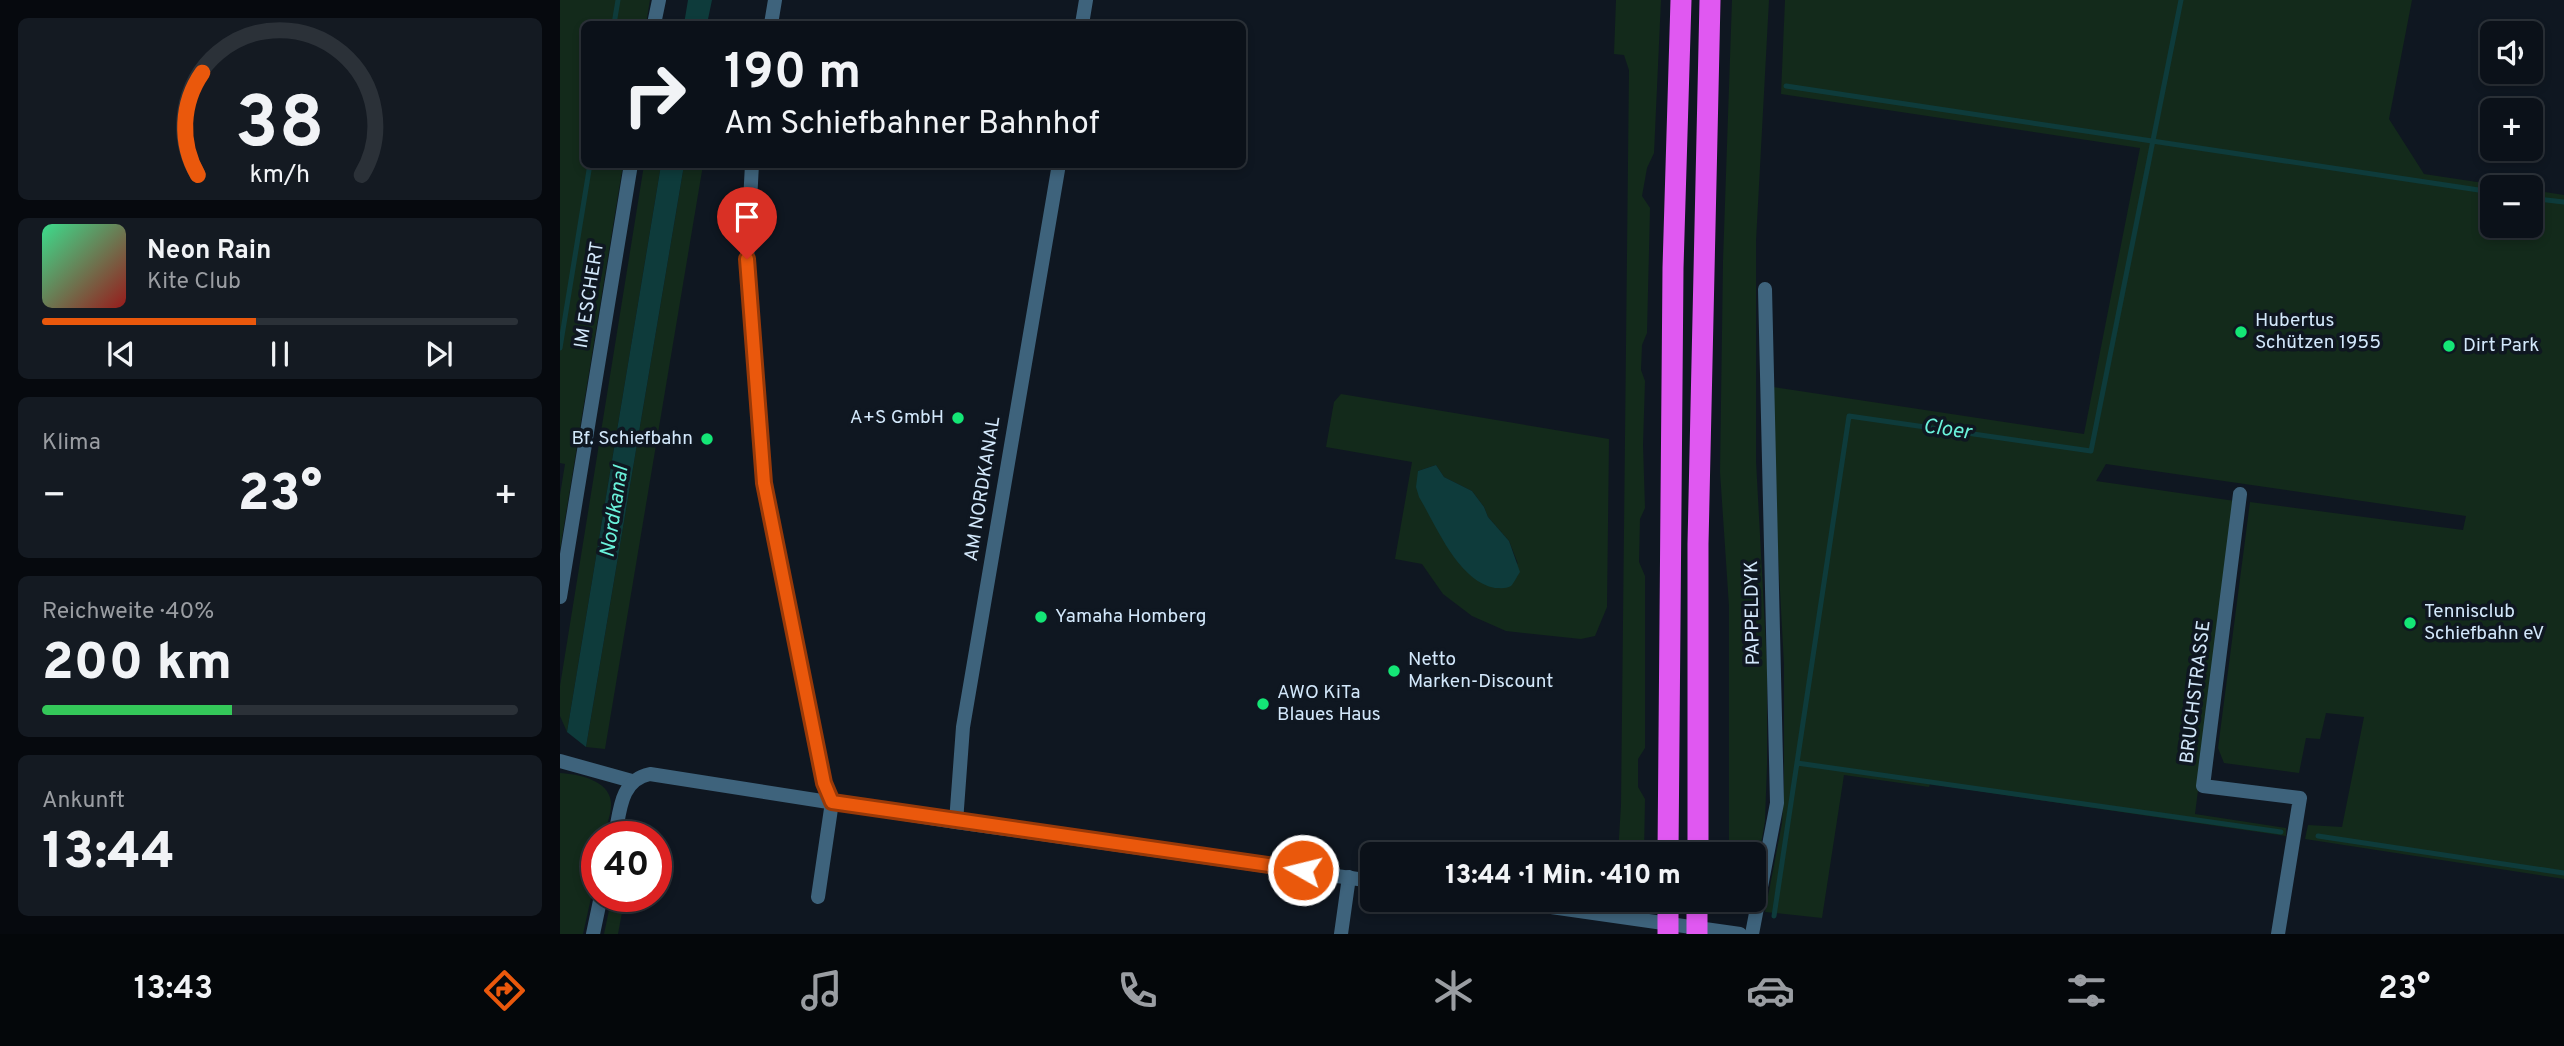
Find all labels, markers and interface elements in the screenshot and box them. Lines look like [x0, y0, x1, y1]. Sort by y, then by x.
map controls [2480, 21, 2543, 238]
button: sound [2480, 21, 2543, 84]
text: 190 m [724, 44, 861, 106]
icon: right [609, 49, 700, 140]
text: 38 [235, 81, 325, 173]
button: + [2480, 98, 2543, 161]
text: Am Schiefbahner Bahnhof [724, 105, 1099, 145]
text: km/h [250, 160, 310, 192]
button: − [2480, 175, 2543, 238]
pin [717, 187, 777, 259]
icon: arrive [728, 198, 766, 236]
text: Neon Rain [147, 235, 272, 268]
street label: IM ESCHERT [570, 240, 610, 350]
text: Kite Club [147, 268, 241, 297]
place label: Hubertus Schützen 1955 [2255, 309, 2381, 355]
marker: Hubertus Schützen 1955 [2233, 324, 2249, 340]
place label: Dirt Park [2463, 334, 2539, 358]
icon: previous [102, 335, 140, 373]
icon: pause [261, 335, 299, 373]
icon: next [420, 335, 458, 373]
marker: Dirt Park [2441, 338, 2457, 354]
place label: A+S GmbH [850, 406, 944, 430]
marker: A+S GmbH [950, 410, 966, 426]
water label: Cloer [1921, 413, 1975, 447]
street label: AM NORDKANAL [960, 415, 1006, 563]
place label: Bf. Schiefbahn [571, 427, 693, 451]
text: Klima [42, 429, 101, 458]
marker: Bf. Schiefbahn [699, 431, 715, 447]
text: 23° [238, 463, 322, 529]
water label: Nordkanal [594, 463, 636, 560]
text: − [42, 473, 67, 522]
text: + [493, 473, 518, 522]
street label: PAPPELDYK [1740, 560, 1766, 666]
text: Reichweite · 40% [42, 598, 214, 627]
place label: Tennisclub Schiefbahn eV [2424, 600, 2544, 646]
place label: Yamaha Homberg [1055, 605, 1206, 629]
marker: Yamaha Homberg [1033, 609, 1049, 625]
marker: Tennisclub Schiefbahn eV [2402, 615, 2418, 631]
street label: BRUCHSTRASSE [2175, 619, 2217, 765]
text: 200 km [42, 632, 232, 698]
place label: Netto Marken-Discount [1408, 648, 1553, 694]
marker: Netto Marken-Discount [1386, 663, 1402, 679]
place label: AWO KiTa Blaues Haus [1277, 681, 1381, 727]
marker: AWO KiTa Blaues Haus [1255, 696, 1271, 712]
text: Ankunft [42, 787, 125, 816]
text: 13:44 [42, 821, 175, 887]
speed limit sign: 40 [581, 821, 672, 912]
position arrow [1266, 833, 1340, 907]
text: 13:44 · 1 Min. · 410 m [1445, 860, 1681, 893]
icon: directions [480, 966, 529, 1015]
icon: music [797, 966, 846, 1015]
icon: phone [1113, 966, 1162, 1015]
icon: climate [1429, 966, 1478, 1015]
icon: car [1746, 966, 1795, 1015]
icon: filters [2062, 966, 2111, 1015]
text: 13:43 [134, 970, 213, 1010]
text: 23° [2378, 970, 2430, 1010]

